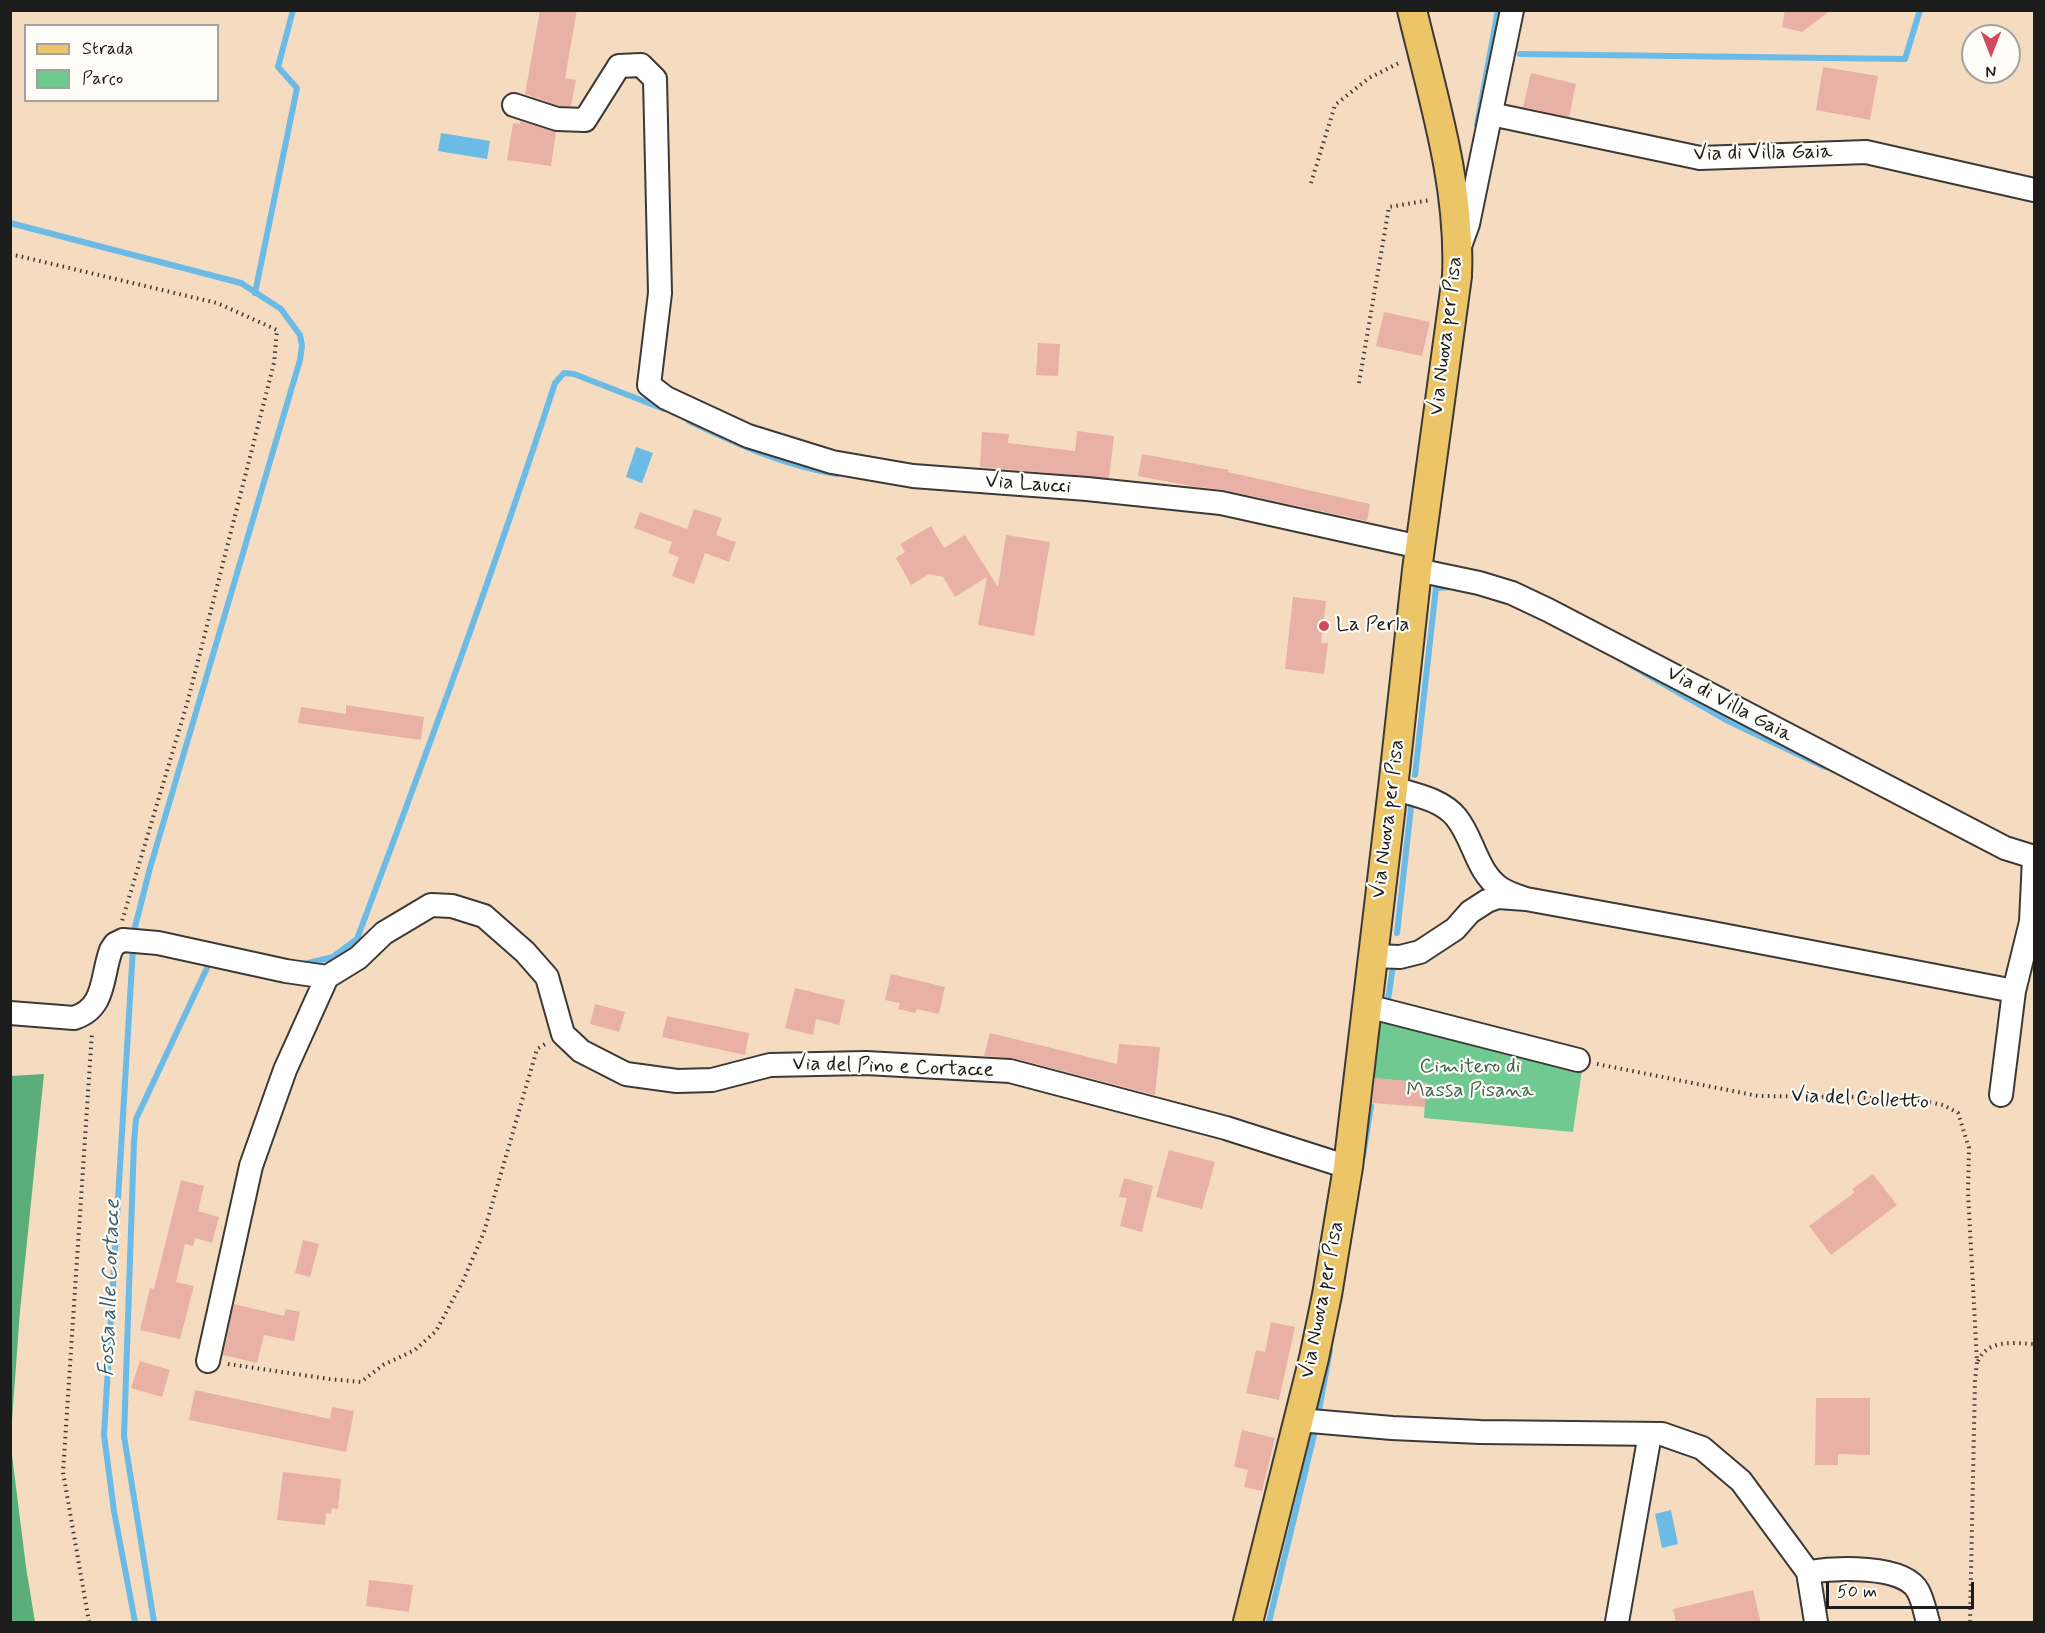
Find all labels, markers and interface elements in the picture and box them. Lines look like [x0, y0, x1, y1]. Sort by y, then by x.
legend [24, 24, 219, 102]
north arrow [1961, 24, 2021, 84]
text: Strada [82, 37, 133, 61]
text: N [1986, 60, 1996, 81]
text: Parco [82, 67, 123, 91]
street label: Via di Villa Gaia [1693, 140, 1833, 168]
street label: Via Nuova per Pisa [1425, 255, 1469, 417]
street label: Via Laucci [984, 469, 1072, 501]
place label: La Perla [1336, 613, 1410, 639]
marker: La Perla [1317, 619, 1331, 633]
street label: Via di Villa Gaia [1662, 661, 1796, 749]
street label: Via Nuova per Pisa [1367, 738, 1411, 900]
street label: Via del Pino e Cortacce [792, 1052, 994, 1084]
park label: Cimitero di Massa Pisana [1406, 1055, 1534, 1105]
street label: Via del Colletto [1790, 1084, 1930, 1116]
water label: Fossa alle Cortacce [95, 1199, 127, 1377]
street label: Via Nuova per Pisa [1295, 1219, 1351, 1381]
scale bar [1829, 1570, 1978, 1608]
text: 50 m [1837, 1580, 1877, 1604]

